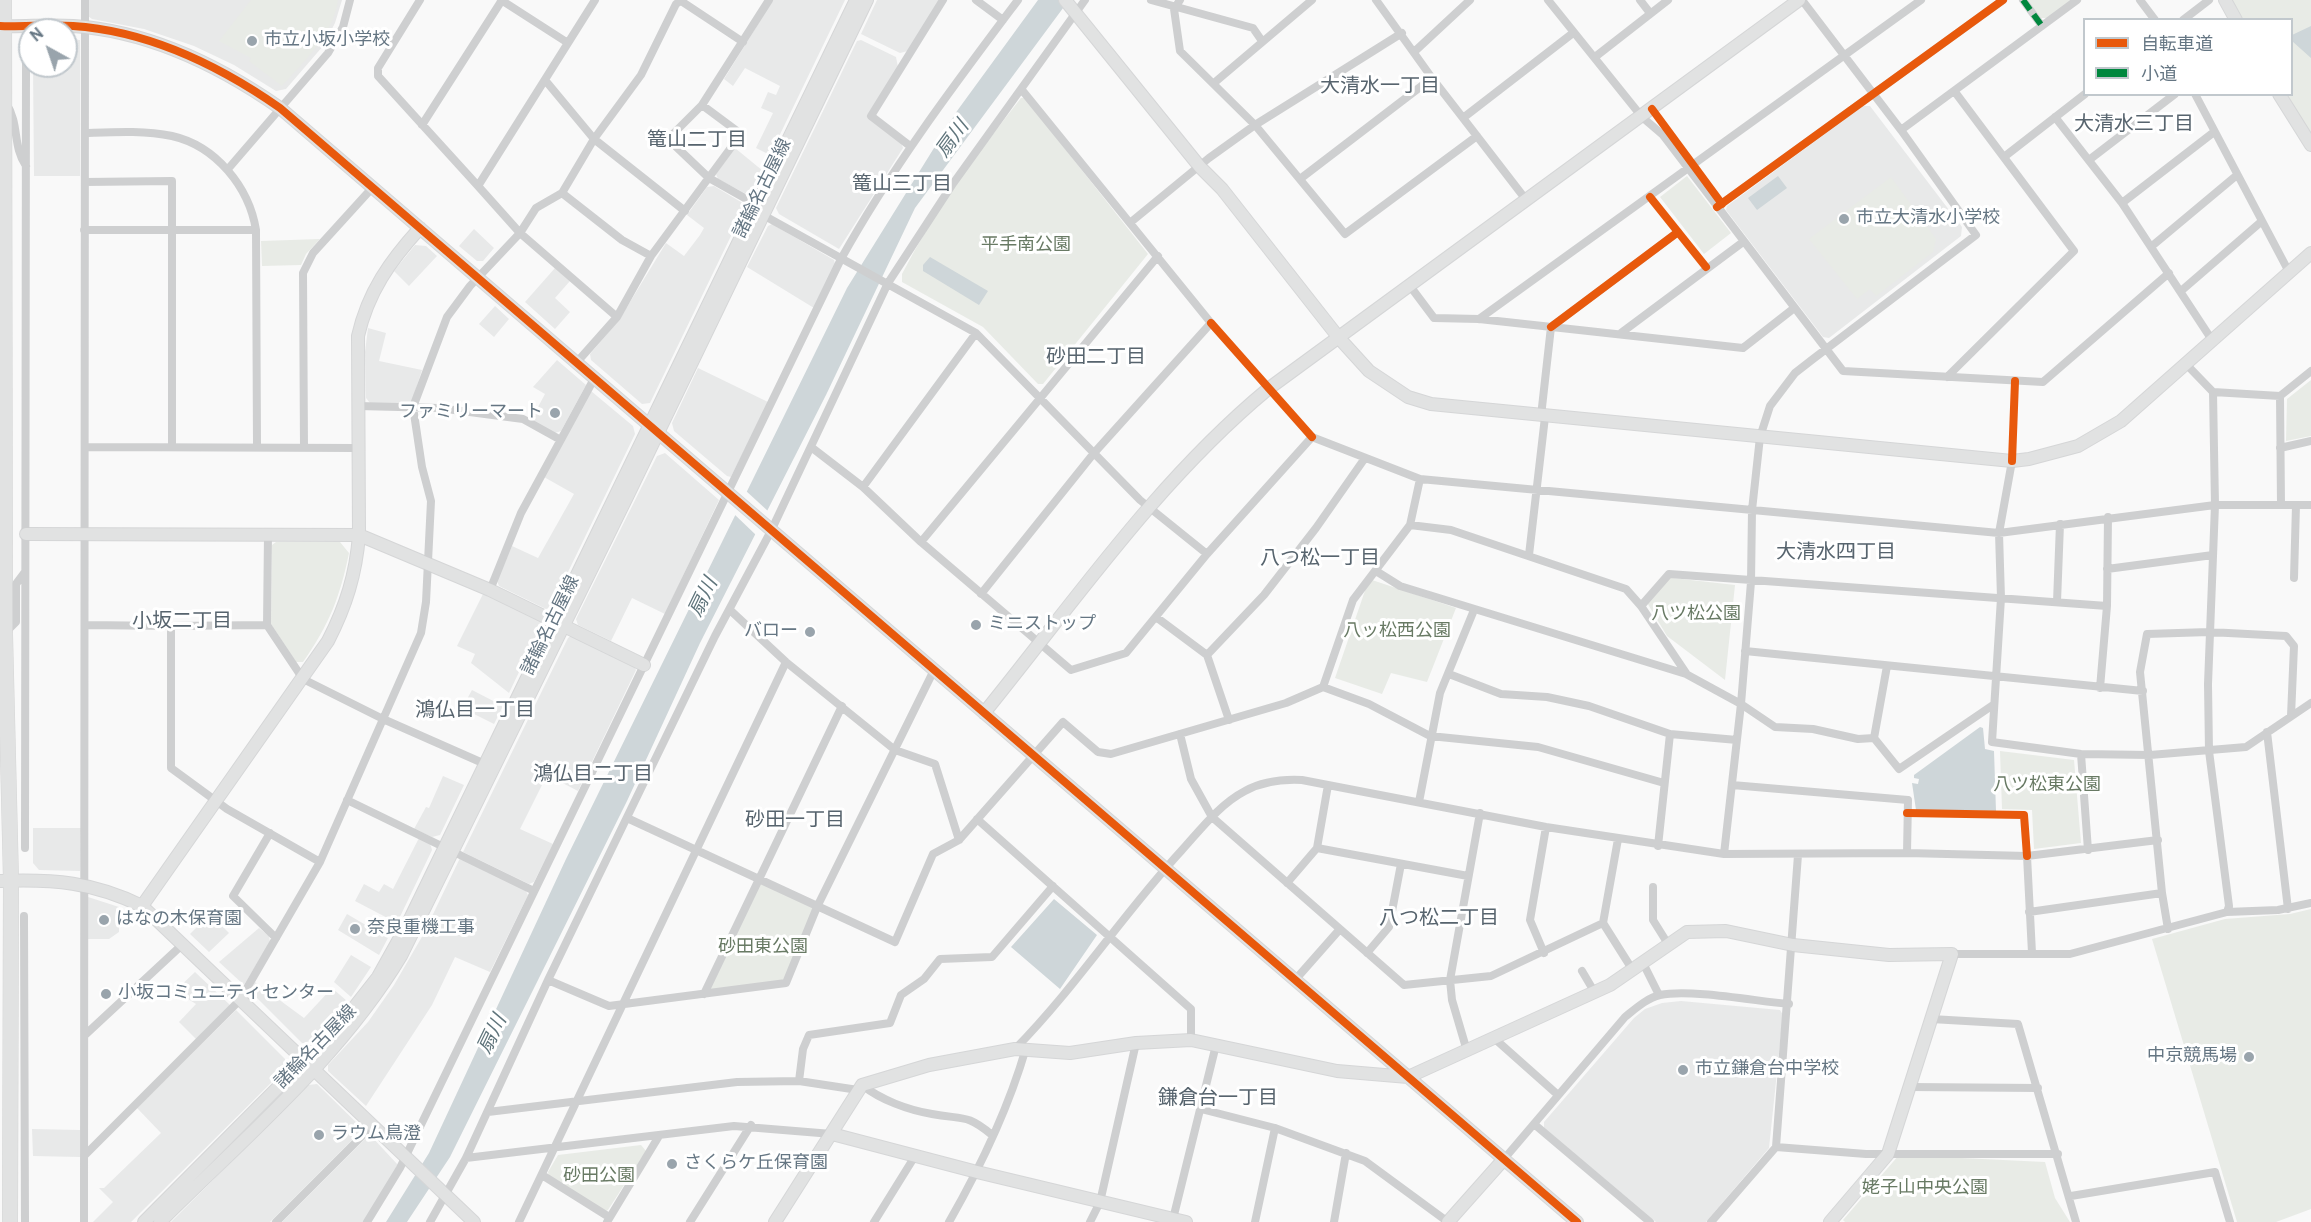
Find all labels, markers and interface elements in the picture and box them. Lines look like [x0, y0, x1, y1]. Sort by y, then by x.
north arrow [18, 18, 78, 78]
legend [2083, 18, 2293, 96]
text: N [27, 24, 49, 47]
place label: 市立小坂小学校 [264, 30, 390, 52]
marker: 市立小坂小学校 [245, 34, 259, 48]
text: 自転車道 [2141, 34, 2213, 57]
text: 小道 [2141, 64, 2177, 87]
district label: 大清水一丁目 [1320, 76, 1440, 100]
district label: 大清水三丁目 [2074, 114, 2194, 138]
water label: 扇川 [933, 117, 975, 163]
district label: 篭山二丁目 [647, 130, 747, 154]
street label: 諸輪名古屋線 [731, 136, 797, 242]
district label: 篭山三丁目 [852, 174, 952, 198]
place label: 市立大清水小学校 [1856, 208, 2000, 230]
marker: 市立大清水小学校 [1837, 212, 1851, 226]
park label: 平手南公園 [981, 235, 1071, 257]
district label: 砂田二丁目 [1046, 347, 1146, 371]
place label: ファミリーマート [399, 402, 543, 424]
marker: ファミリーマート [548, 406, 562, 420]
district label: 大清水四丁目 [1776, 542, 1896, 566]
district label: 八つ松一丁目 [1260, 548, 1380, 572]
street label: 諸輪名古屋線 [519, 573, 585, 679]
water label: 扇川 [685, 575, 725, 621]
park label: 八ツ松公園 [1651, 604, 1741, 626]
district label: 小坂二丁目 [132, 611, 232, 635]
place label: ミニストップ [988, 614, 1096, 636]
marker: ミニストップ [969, 618, 983, 632]
place label: バロー [744, 621, 798, 643]
park label: 八ッ松西公園 [1343, 621, 1451, 643]
marker: バロー [803, 625, 817, 639]
district label: 鴻仏目一丁目 [415, 700, 535, 724]
district label: 鴻仏目二丁目 [533, 764, 653, 788]
park label: 八ツ松東公園 [1993, 775, 2101, 797]
district label: 砂田一丁目 [745, 810, 845, 834]
district label: 八つ松二丁目 [1379, 908, 1499, 932]
place label: はなの木保育園 [116, 909, 242, 931]
marker: はなの木保育園 [97, 913, 111, 927]
place label: 奈良重機工事 [367, 918, 475, 940]
marker: 奈良重機工事 [348, 922, 362, 936]
park label: 砂田東公園 [718, 937, 808, 959]
place label: 小坂コミュニティセンター [118, 983, 334, 1005]
marker: 小坂コミュニティセンター [99, 987, 113, 1001]
street label: 諸輪名古屋線 [272, 1002, 362, 1094]
water label: 扇川 [474, 1012, 514, 1058]
place label: 中京競馬場 [2147, 1046, 2237, 1068]
marker: 中京競馬場 [2242, 1050, 2256, 1064]
place label: 市立鎌倉台中学校 [1695, 1059, 1839, 1081]
marker: 市立鎌倉台中学校 [1676, 1063, 1690, 1077]
district label: 鎌倉台一丁目 [1158, 1088, 1278, 1112]
place label: ラウム鳥澄 [331, 1124, 421, 1146]
marker: ラウム鳥澄 [312, 1128, 326, 1142]
place label: さくらケ丘保育園 [684, 1153, 828, 1175]
marker: さくらケ丘保育園 [665, 1157, 679, 1171]
park label: 砂田公園 [563, 1166, 635, 1188]
park label: 姥子山中央公園 [1862, 1178, 1988, 1200]

